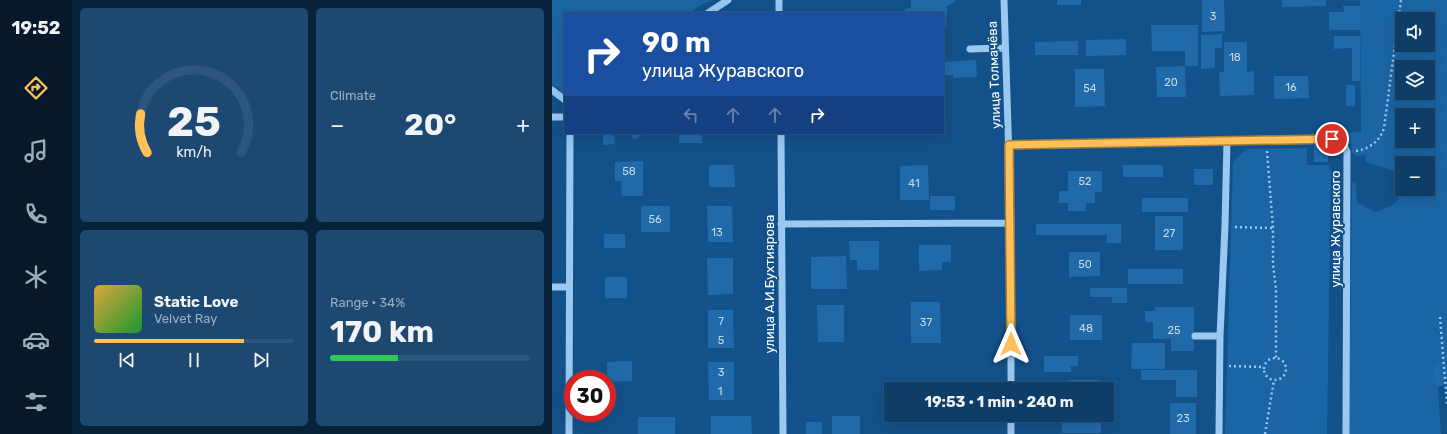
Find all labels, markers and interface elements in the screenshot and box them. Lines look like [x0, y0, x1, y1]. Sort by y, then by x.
house number: 3 [1210, 10, 1217, 23]
map controls [1395, 12, 1435, 196]
button: sound [1395, 12, 1435, 52]
text: 19:52 [11, 17, 61, 39]
street label: улица Толмачёва [985, 21, 1003, 129]
text: 90 m [642, 26, 711, 59]
icon: right [576, 28, 628, 80]
house number: 18 [1229, 51, 1241, 64]
text: улица Журавского [642, 60, 804, 82]
button: layers [1395, 60, 1435, 100]
icon: directions [22, 74, 50, 102]
house number: 20 [1164, 76, 1178, 89]
house number: 16 [1285, 81, 1297, 94]
house number: 54 [1083, 82, 1097, 95]
text: Climate [330, 88, 376, 103]
text: 25 [167, 97, 221, 146]
icon: left [680, 104, 702, 126]
icon: ahead [722, 104, 744, 126]
icon: ahead [764, 104, 786, 126]
icon: right [806, 104, 828, 126]
text: 20° [404, 107, 456, 143]
button: + [1395, 108, 1435, 148]
text: − [330, 112, 344, 139]
text: + [516, 112, 530, 139]
pin [1315, 122, 1349, 156]
icon: arrive [1321, 128, 1343, 150]
icon: music [22, 137, 50, 165]
text: km/h [176, 144, 212, 161]
button: − [1395, 156, 1435, 196]
house number: 58 [622, 165, 636, 178]
street label: улица Журавского [1328, 170, 1343, 288]
house number: 52 [1079, 175, 1092, 188]
house number: 41 [908, 177, 920, 190]
icon: phone [22, 200, 50, 228]
house number: 56 [648, 213, 662, 226]
street label: улица А.И.Бухтиярова [762, 215, 777, 354]
house number: 13 [711, 226, 723, 239]
house number: 27 [1163, 227, 1175, 240]
house number: 50 [1078, 258, 1092, 271]
icon: climate [22, 263, 50, 291]
text: Static Love [154, 293, 238, 311]
text: Range · 34% [330, 295, 405, 310]
text: Velvet Ray [154, 311, 217, 326]
text: 170 km [330, 314, 434, 350]
house number: 7 [718, 315, 724, 328]
house number: 37 [920, 316, 932, 329]
house number: 48 [1079, 322, 1093, 335]
position arrow [990, 323, 1032, 365]
house number: 25 [1168, 324, 1181, 337]
icon: car [22, 326, 50, 354]
house number: 5 [718, 334, 725, 347]
icon: previous [116, 349, 138, 371]
icon: pause [183, 349, 205, 371]
icon: next [250, 349, 272, 371]
house number: 3 [718, 366, 725, 379]
speed limit sign: 30 [564, 370, 616, 422]
house number: 1 [718, 385, 722, 398]
icon: filters [22, 388, 50, 416]
text: 19:53 · 1 min · 240 m [924, 393, 1074, 411]
house number: 23 [1176, 412, 1190, 425]

